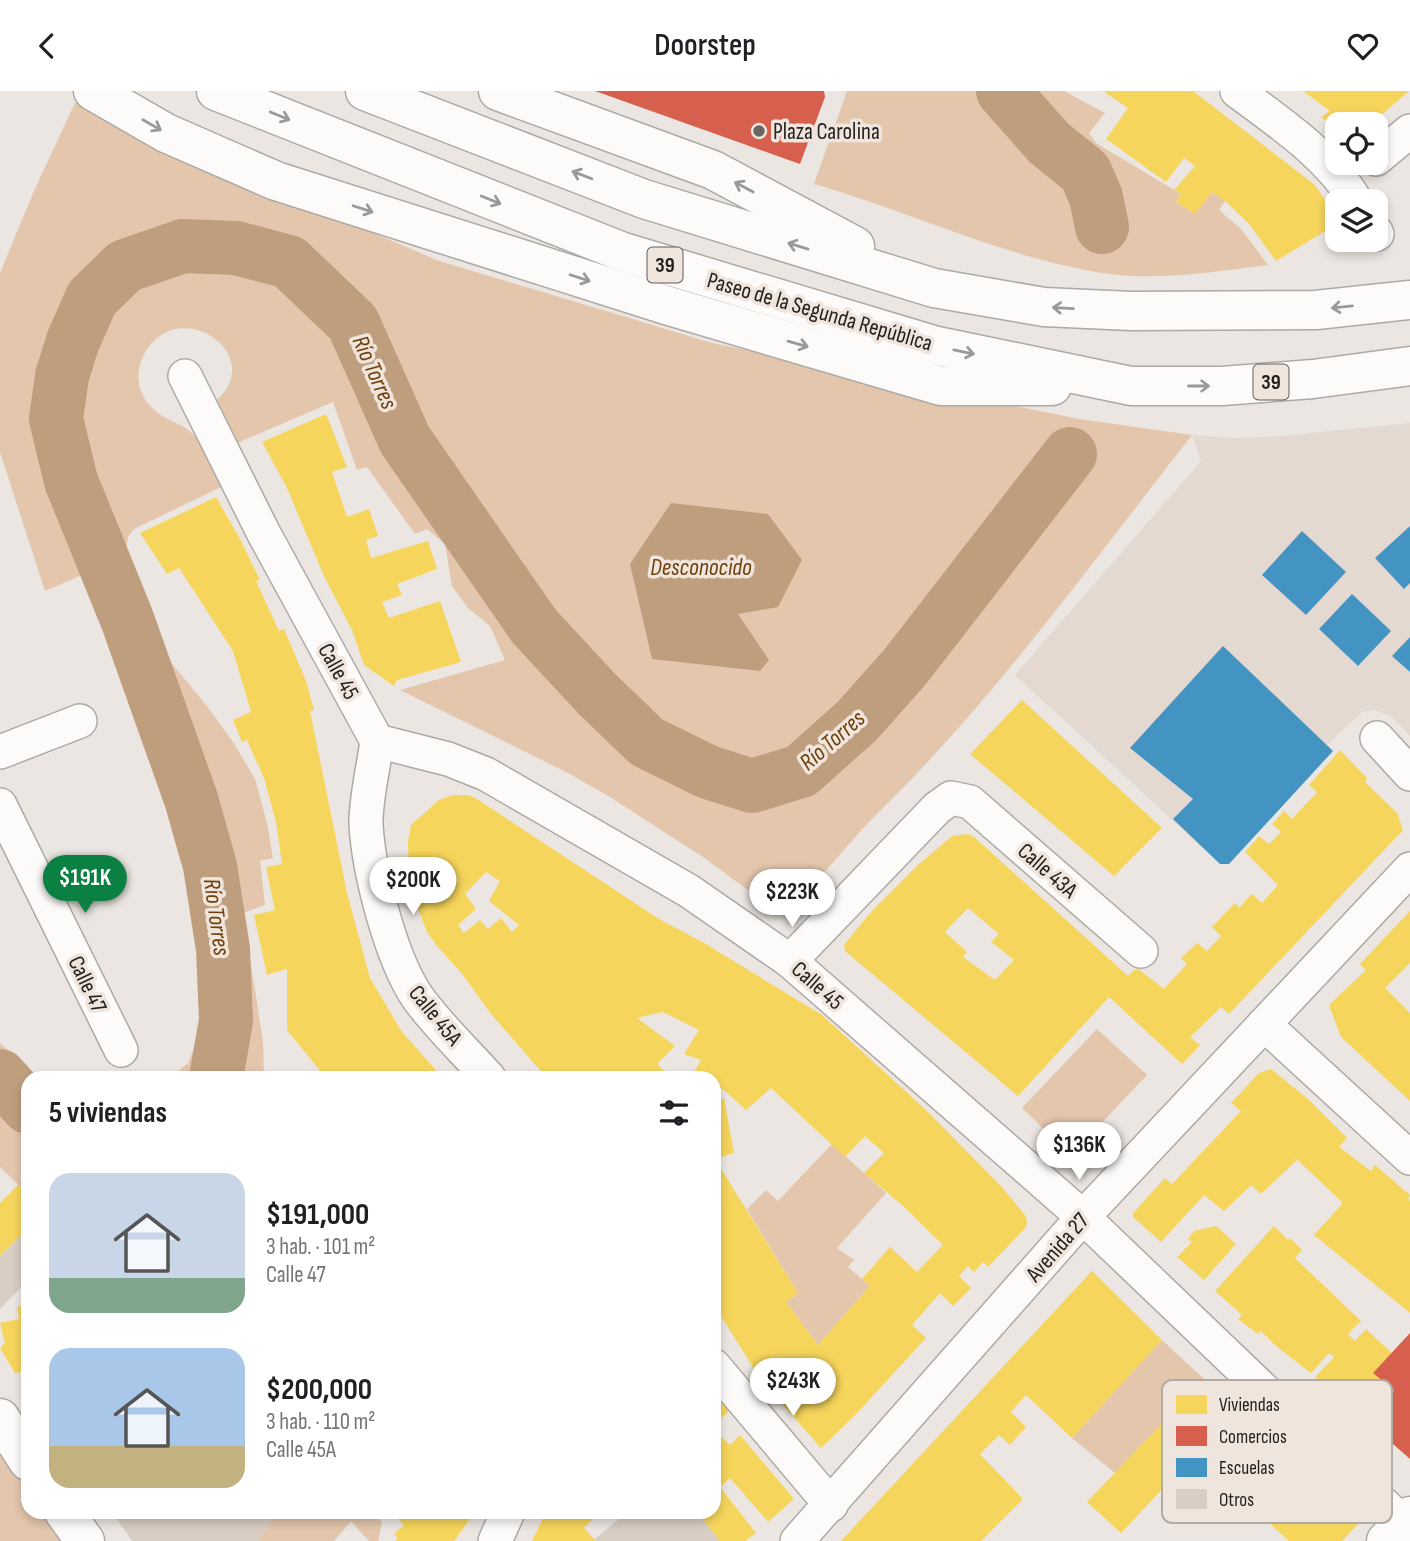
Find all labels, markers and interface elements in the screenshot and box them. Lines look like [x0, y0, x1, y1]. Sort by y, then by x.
text: Doorstep [654, 26, 756, 65]
icon: back [28, 27, 66, 65]
icon: heart [1344, 27, 1382, 65]
one-way arrow [268, 111, 290, 124]
map controls [1325, 112, 1388, 252]
button: locate [1325, 112, 1388, 175]
one-way arrow [142, 118, 162, 132]
place label: Plaza Carolina [773, 118, 880, 146]
marker: Plaza Carolina [751, 123, 767, 139]
one-way arrow [572, 167, 594, 180]
one-way arrow [734, 179, 755, 193]
button: layers [1325, 189, 1388, 252]
one-way arrow [480, 195, 502, 208]
one-way arrow [352, 203, 374, 216]
one-way arrow [788, 239, 810, 251]
road number: 39 [648, 247, 682, 283]
street label: Paseo de la Segunda República [704, 266, 936, 358]
one-way arrow [569, 272, 591, 285]
one-way arrow [1331, 301, 1354, 314]
one-way arrow [1052, 302, 1075, 315]
water label: Río Torres [346, 331, 404, 414]
one-way arrow [786, 338, 808, 351]
one-way arrow [952, 345, 975, 359]
road number: 39 [1254, 365, 1288, 399]
one-way arrow [1187, 379, 1210, 393]
water label: Desconocido [650, 553, 752, 582]
street label: Calle 45 [311, 638, 365, 705]
water label: Río Torres [794, 704, 871, 777]
street label: Calle 43A [1012, 837, 1083, 904]
pin: $191K [36, 855, 134, 915]
pin: $200K [364, 857, 462, 917]
text: $191K [59, 864, 111, 892]
text: $200K [385, 866, 441, 894]
pin: $223K [743, 869, 841, 929]
water label: Río Torres [197, 877, 236, 958]
text: $223K [765, 878, 819, 906]
street label: Calle 47 [61, 951, 113, 1017]
street label: Calle 45 [786, 956, 849, 1016]
street label: Calle 45A [402, 980, 468, 1052]
icon: filters [655, 1094, 693, 1132]
text: 5 viviendas [49, 1095, 167, 1131]
pin: $136K [1030, 1123, 1128, 1182]
text: $136K [1052, 1131, 1106, 1159]
text: $191,000 [266, 1197, 369, 1233]
icon: home [105, 1201, 189, 1285]
street label: Avenida 27 [1019, 1207, 1095, 1289]
text: 3 hab. · 101 m² [266, 1233, 376, 1261]
text: Calle 47 [266, 1261, 326, 1289]
pin: $243K [744, 1359, 842, 1418]
text: $243K [766, 1367, 820, 1395]
text: $200,000 [266, 1372, 372, 1408]
icon: home [105, 1376, 189, 1460]
legend [1162, 1380, 1392, 1523]
text: Viviendas [1219, 1394, 1280, 1417]
text: 3 hab. · 110 m² [266, 1408, 376, 1436]
text: Comercios [1219, 1426, 1287, 1449]
text: Calle 45A [266, 1436, 336, 1464]
text: Escuelas [1219, 1457, 1275, 1480]
text: Otros [1219, 1489, 1254, 1512]

